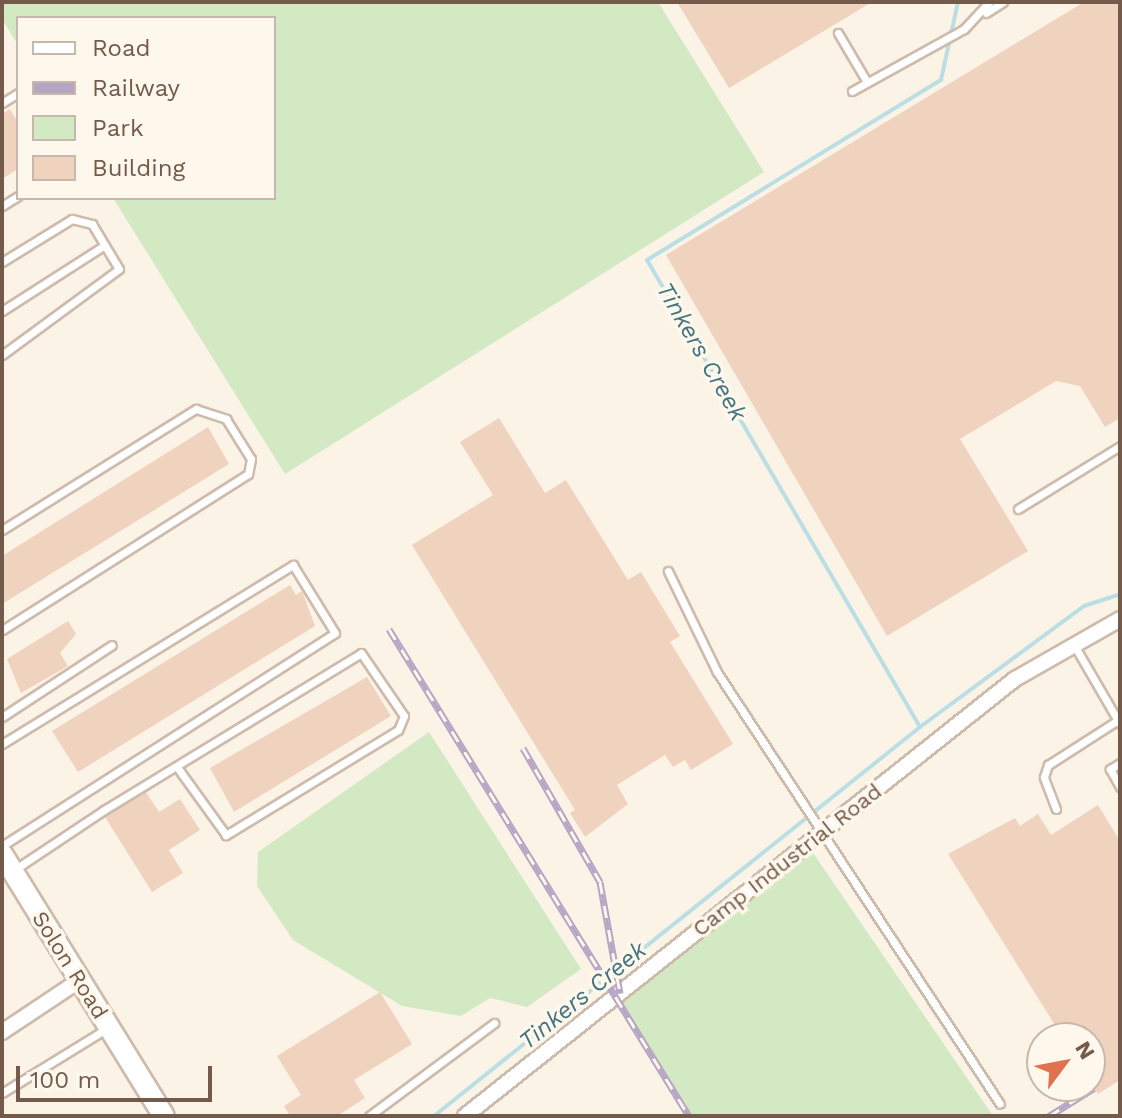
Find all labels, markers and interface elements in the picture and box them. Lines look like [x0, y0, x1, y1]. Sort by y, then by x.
legend [16, 16, 276, 200]
text: Road [92, 34, 151, 62]
text: Railway [92, 74, 180, 102]
text: Park [92, 114, 144, 142]
text: Building [92, 154, 185, 182]
water label: Tinkers Creek [650, 278, 752, 426]
street label: Camp Industrial Road [687, 778, 887, 942]
street label: Solon Road [26, 906, 114, 1024]
water label: Tinkers Creek [514, 936, 652, 1056]
north arrow [1026, 1022, 1106, 1102]
text: N [1070, 1037, 1100, 1064]
scale bar [20, 1050, 216, 1100]
text: 100 m [30, 1066, 100, 1094]

